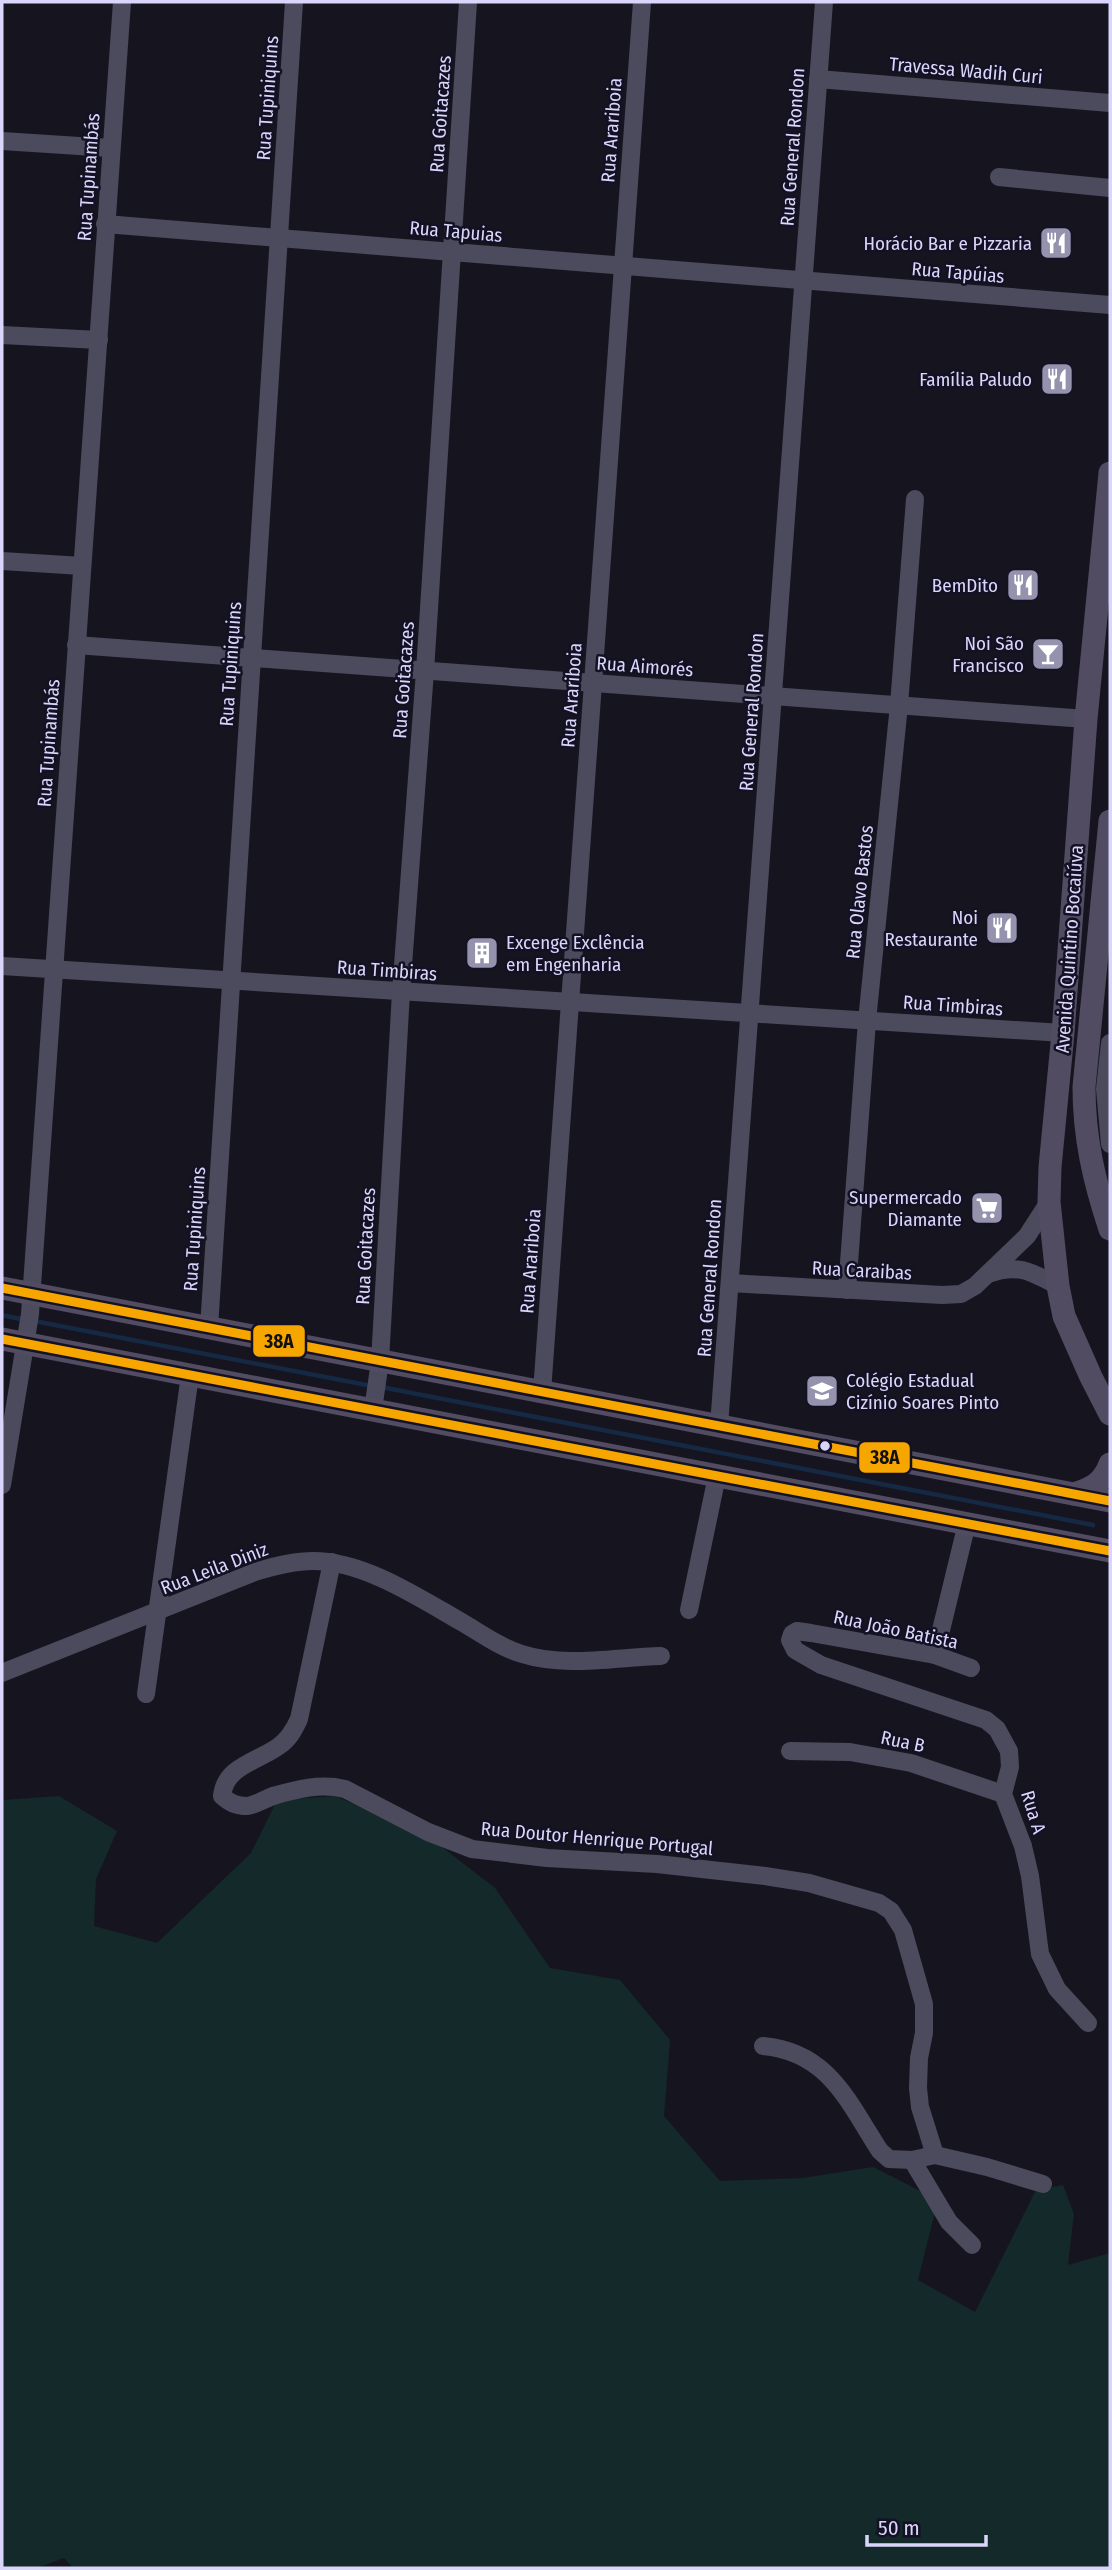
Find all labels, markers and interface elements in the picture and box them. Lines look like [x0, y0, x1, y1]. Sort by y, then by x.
street label: Rua Tupiniquins [252, 35, 283, 161]
street label: Travessa Wadih Curi [888, 52, 1044, 89]
street label: Rua Goitacazes [425, 55, 456, 173]
street label: Rua General Rondon [775, 67, 810, 227]
street label: Rua Arariboia [596, 77, 627, 183]
street label: Rua Tupinambás [73, 112, 104, 242]
street label: Rua Tapuias [408, 216, 503, 247]
restaurant icon: Horácio Bar e Pizzaria [1037, 224, 1075, 262]
place label: Horácio Bar e Pizzaria [864, 232, 1032, 255]
street label: Rua Tapúias [910, 257, 1005, 288]
restaurant icon: Família Paludo [1038, 360, 1076, 398]
place label: Família Paludo [919, 368, 1032, 391]
restaurant icon: BemDito [1004, 566, 1042, 604]
place label: BemDito [932, 574, 998, 597]
street label: Rua Tupiniquins [215, 601, 246, 727]
street label: Rua Goitacazes [388, 621, 419, 739]
street label: Rua General Rondon [734, 632, 769, 792]
place label: Noi São Francisco [952, 632, 1024, 677]
bar icon: Noi São Francisco [1029, 635, 1067, 673]
street label: Rua Arariboia [556, 642, 587, 748]
street label: Rua Aimorés [596, 652, 694, 681]
street label: Rua Tupinambás [33, 678, 64, 808]
street label: Rua Olavo Bastos [841, 824, 878, 960]
street label: Avenida Quintino Bocaiúva [1051, 844, 1088, 1054]
place label: Noi Restaurante [884, 906, 978, 951]
restaurant icon: Noi Restaurante [983, 909, 1021, 947]
place label: Excenge Exclência em Engenharia [506, 931, 644, 976]
building icon: Excenge Exclência em Engenharia [463, 934, 501, 972]
street label: Rua Timbiras [336, 956, 438, 985]
street label: Rua Timbiras [902, 991, 1004, 1020]
street label: Rua Tupiniquins [179, 1166, 210, 1292]
place label: Supermercado Diamante [849, 1186, 962, 1231]
street label: Rua Goitacazes [351, 1187, 380, 1305]
supermarket icon: Supermercado Diamante [968, 1189, 1006, 1227]
street label: Rua General Rondon [692, 1198, 727, 1358]
street label: Rua Arariboia [515, 1208, 546, 1314]
street label: Rua Caraibas [811, 1256, 913, 1285]
line badge: 38A [252, 1324, 306, 1358]
text: 38A [263, 1330, 294, 1353]
place label: Colégio Estadual Cizínio Soares Pinto [846, 1369, 999, 1414]
school or university icon: Colégio Estadual Cizínio Soares Pinto [803, 1372, 841, 1410]
unlabelled marker [818, 1439, 832, 1453]
line badge: 38A [858, 1441, 911, 1474]
text: 38A [869, 1446, 900, 1469]
street label: Rua Leila Diniz [157, 1537, 272, 1599]
street label: Rua João Batista [831, 1605, 960, 1654]
street label: Rua B [879, 1726, 927, 1757]
street label: Rua A [1016, 1788, 1051, 1837]
street label: Rua Doutor Henrique Portugal [480, 1817, 714, 1860]
scale bar [867, 2504, 986, 2548]
text: 50 m [878, 2515, 920, 2541]

